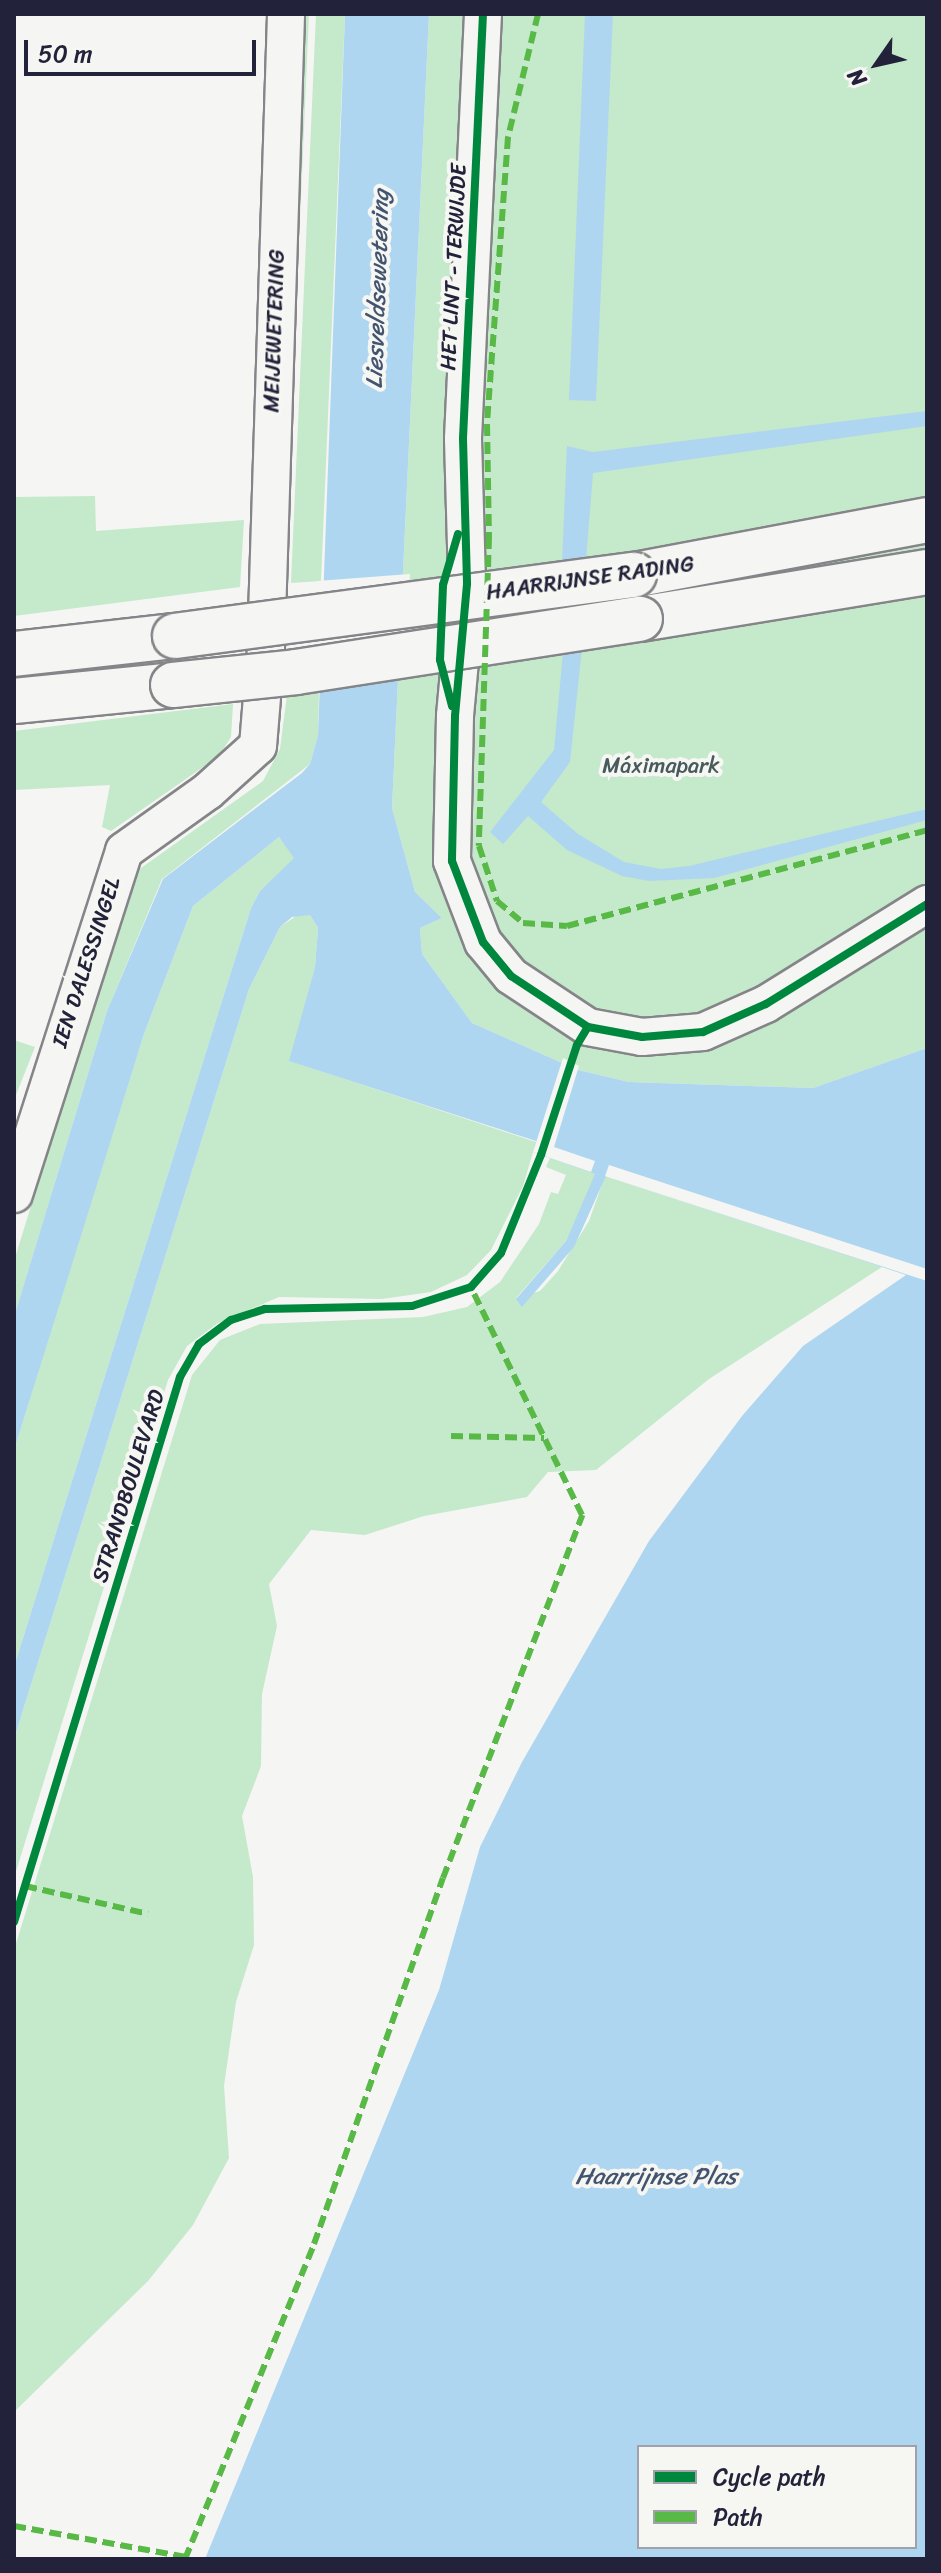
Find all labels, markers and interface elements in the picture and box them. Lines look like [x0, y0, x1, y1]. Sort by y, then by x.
scale bar [28, 24, 260, 74]
north arrow [837, 24, 917, 104]
text: 50 m [38, 33, 93, 75]
text: N [836, 60, 877, 95]
street label: HET LINT - TERWIJDE [434, 161, 472, 373]
water label: Liesveldsewetering [360, 189, 396, 389]
street label: MEIJEWETERING [258, 249, 290, 413]
street label: HAARRIJNSE RADING [484, 550, 696, 606]
park label: Máximapark [602, 753, 720, 779]
street label: IEN DALESSINGEL [46, 874, 126, 1050]
street label: STRANDBOULEVARD [86, 1387, 170, 1585]
water label: Haarrijnse Plas [575, 2163, 737, 2191]
legend [637, 2445, 917, 2549]
text: Cycle path [713, 2456, 826, 2498]
text: Path [713, 2496, 763, 2538]

